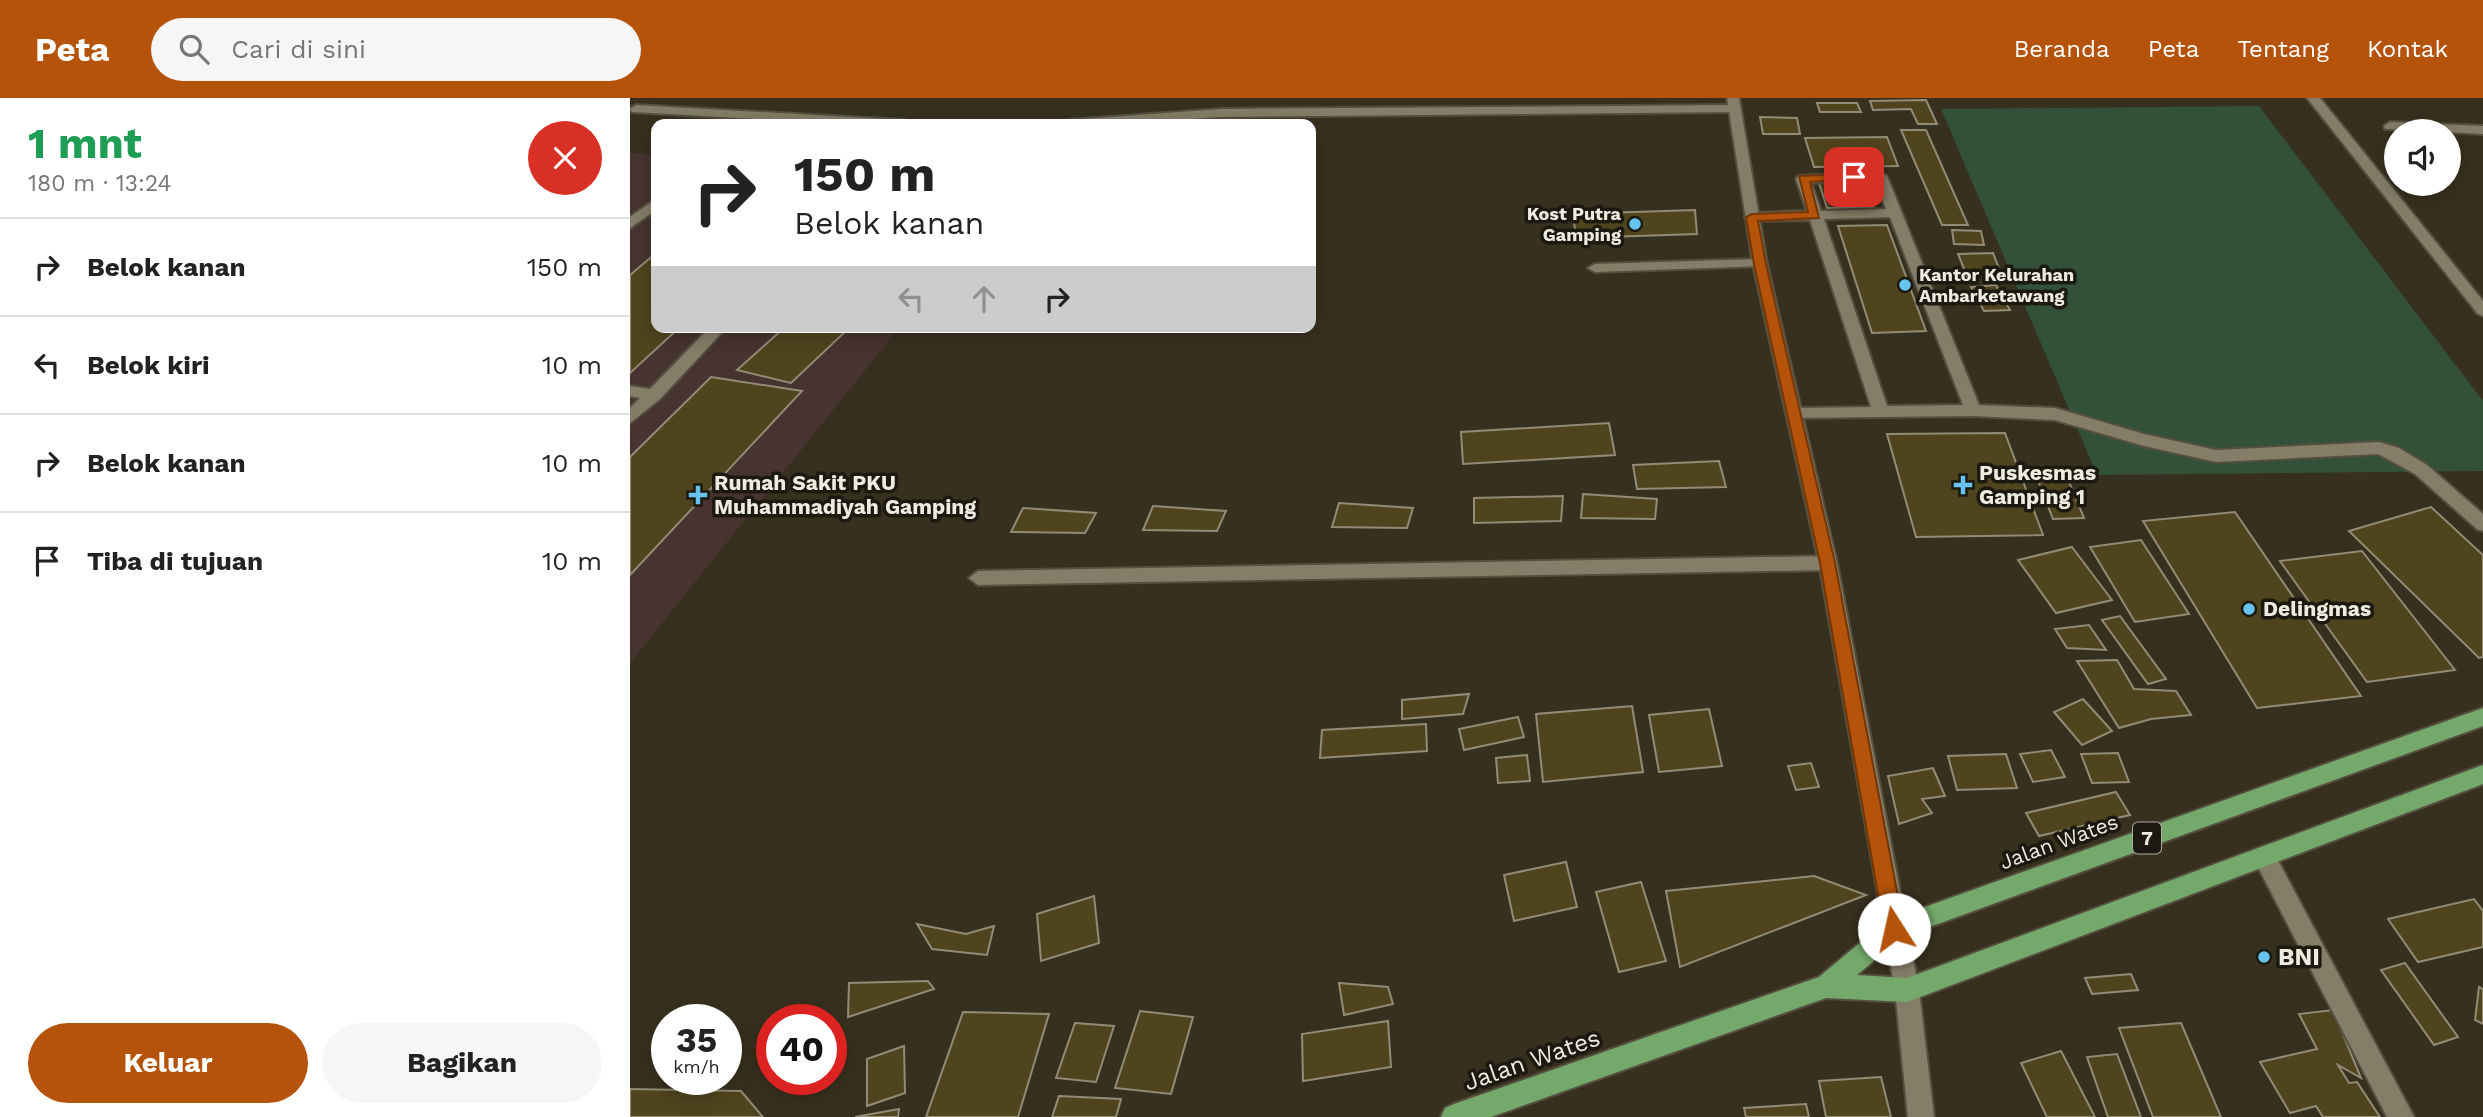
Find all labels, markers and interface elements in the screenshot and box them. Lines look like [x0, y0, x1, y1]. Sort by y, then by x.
search box [151, 18, 641, 81]
text: Peta [35, 30, 109, 69]
icon: search [175, 30, 213, 68]
text: Cari di sini [231, 34, 366, 64]
text: Beranda [2014, 35, 2110, 63]
text: Peta [2148, 35, 2199, 63]
text: Tentang [2237, 35, 2329, 63]
text: Kontak [2367, 35, 2448, 63]
text: 1 mnt [28, 119, 142, 168]
map controls [2384, 119, 2461, 196]
button: sound [2384, 119, 2461, 196]
button: close [528, 121, 602, 195]
text: 150 m [794, 145, 935, 203]
icon: right [679, 147, 770, 238]
pin [1824, 147, 1884, 207]
icon: arrive [1835, 158, 1873, 196]
text: 180 m · 13:24 [28, 170, 172, 197]
place label: Kost Putra Gamping [1527, 203, 1622, 245]
text: Belok kanan [794, 204, 984, 242]
marker: Kost Putra Gamping [1627, 216, 1643, 232]
icon: right [28, 248, 66, 286]
text: Belok kanan [87, 252, 246, 282]
text: 150 m [527, 252, 602, 282]
place label: Kantor Kelurahan Ambarketawang [1919, 264, 2074, 306]
marker: Kantor Kelurahan Ambarketawang [1897, 277, 1913, 293]
icon: left [892, 280, 930, 318]
icon: ahead [965, 280, 1003, 318]
icon: right [1038, 280, 1076, 318]
icon: left [28, 346, 66, 384]
text: Belok kiri [87, 350, 210, 380]
text: 10 m [542, 350, 602, 380]
icon: right [28, 444, 66, 482]
text: Belok kanan [87, 448, 246, 478]
text: 10 m [542, 448, 602, 478]
place label: Puskesmas Gamping 1 [1979, 460, 2096, 509]
place label: Rumah Sakit PKU Muhammadiyah Gamping [714, 470, 976, 519]
marker: Puskesmas Gamping 1 [1953, 475, 1973, 495]
marker: Rumah Sakit PKU Muhammadiyah Gamping [688, 485, 708, 505]
icon: arrive [28, 542, 66, 580]
text: Tiba di tujuan [87, 546, 263, 576]
text: 10 m [542, 546, 602, 576]
place label: Delingmas [2263, 596, 2371, 621]
marker: Delingmas [2241, 601, 2257, 617]
street label: Jalan Wates [1996, 809, 2121, 875]
road number: 7 [2133, 822, 2161, 853]
position arrow [1857, 892, 1931, 966]
place label: BNI [2278, 943, 2320, 971]
marker: BNI [2256, 949, 2272, 965]
speed limit sign: 40 [756, 1004, 847, 1095]
text: 35 [676, 1019, 717, 1061]
button: Keluar [28, 1023, 308, 1103]
button: Bagikan [322, 1023, 602, 1103]
street label: Jalan Wates [1460, 1024, 1604, 1096]
text: km/h [673, 1056, 720, 1077]

